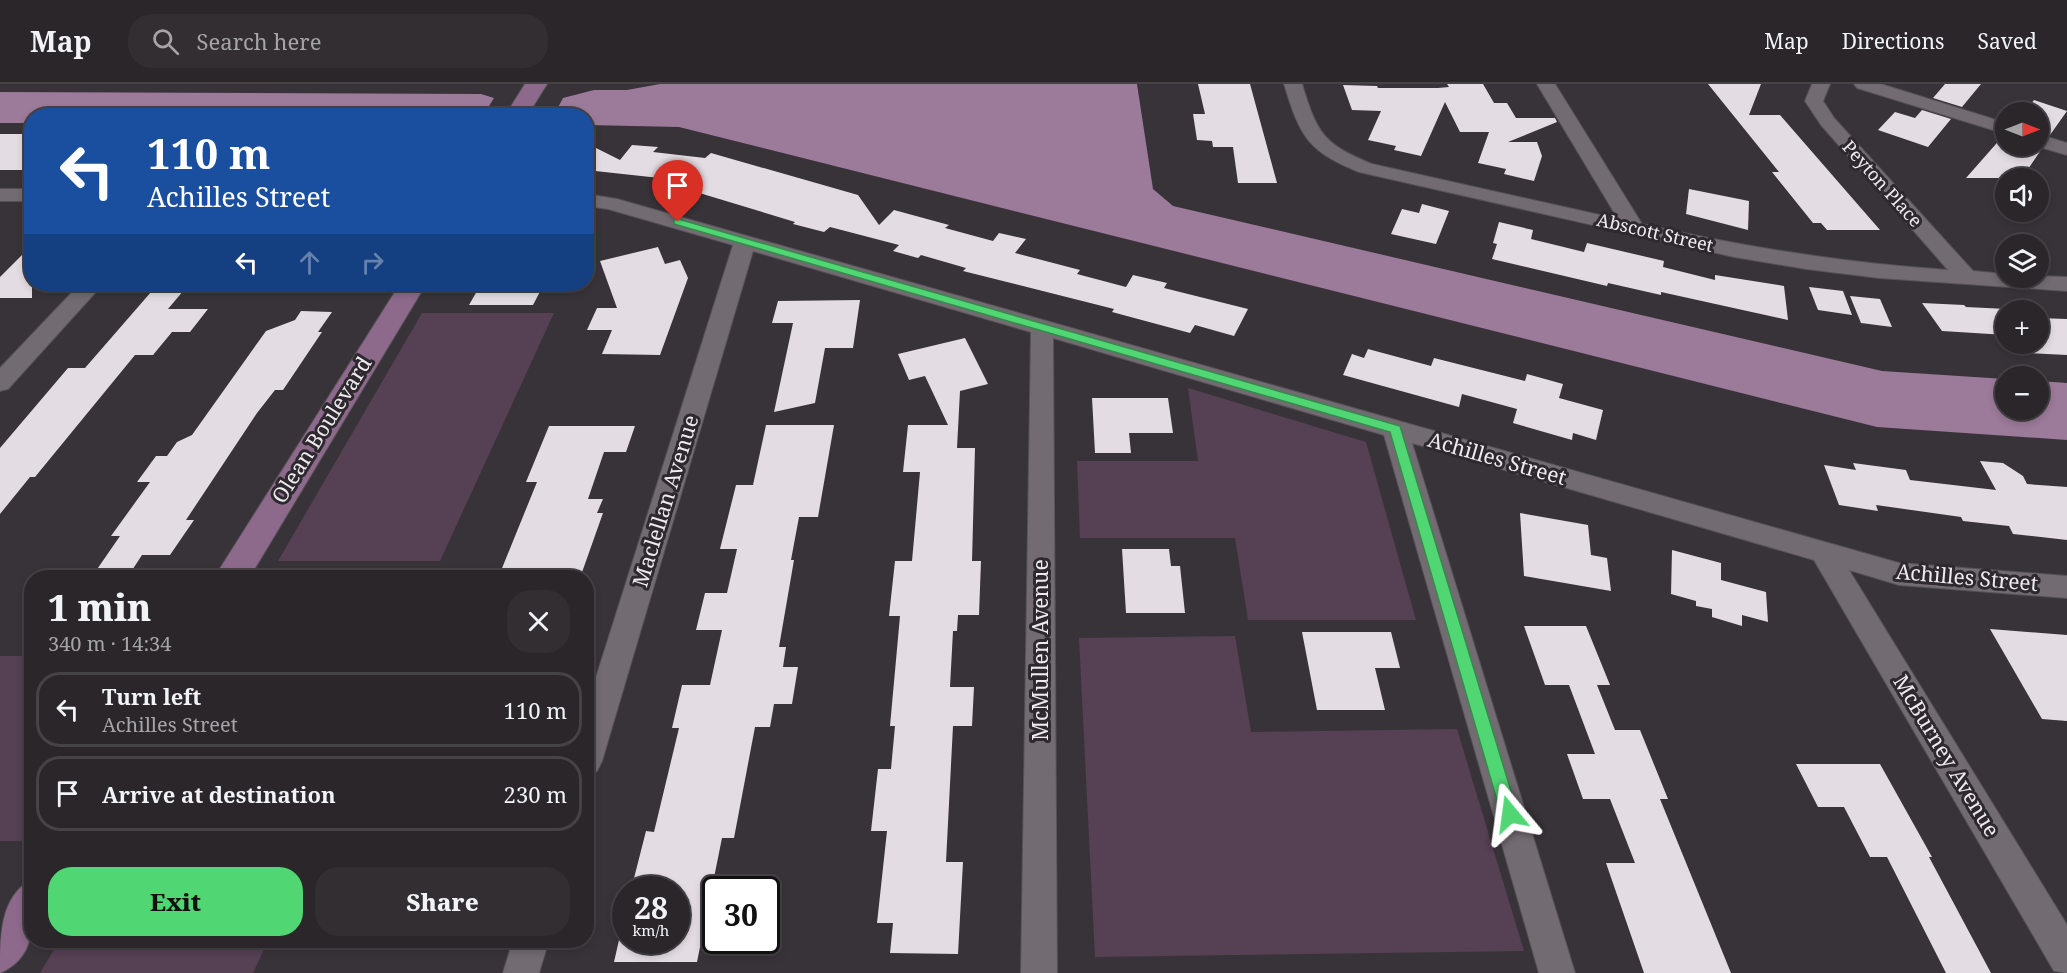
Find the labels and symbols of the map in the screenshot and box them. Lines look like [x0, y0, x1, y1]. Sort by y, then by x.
north arrow [1995, 102, 2049, 156]
street label: Peyton Place [1837, 135, 1928, 232]
pin [652, 160, 703, 222]
street label: Abscott Street [1595, 207, 1716, 257]
street label: Olean Boulevard [265, 351, 378, 508]
street label: Maclellan Avenue [626, 411, 705, 590]
street label: Achilles Street [1425, 425, 1570, 491]
street label: Achilles Street [1895, 557, 2039, 597]
street label: McMullen Avenue [1026, 559, 1054, 741]
street label: McBurney Avenue [1887, 669, 2006, 842]
position arrow [1478, 782, 1542, 846]
speed limit sign: 30 [702, 876, 780, 954]

